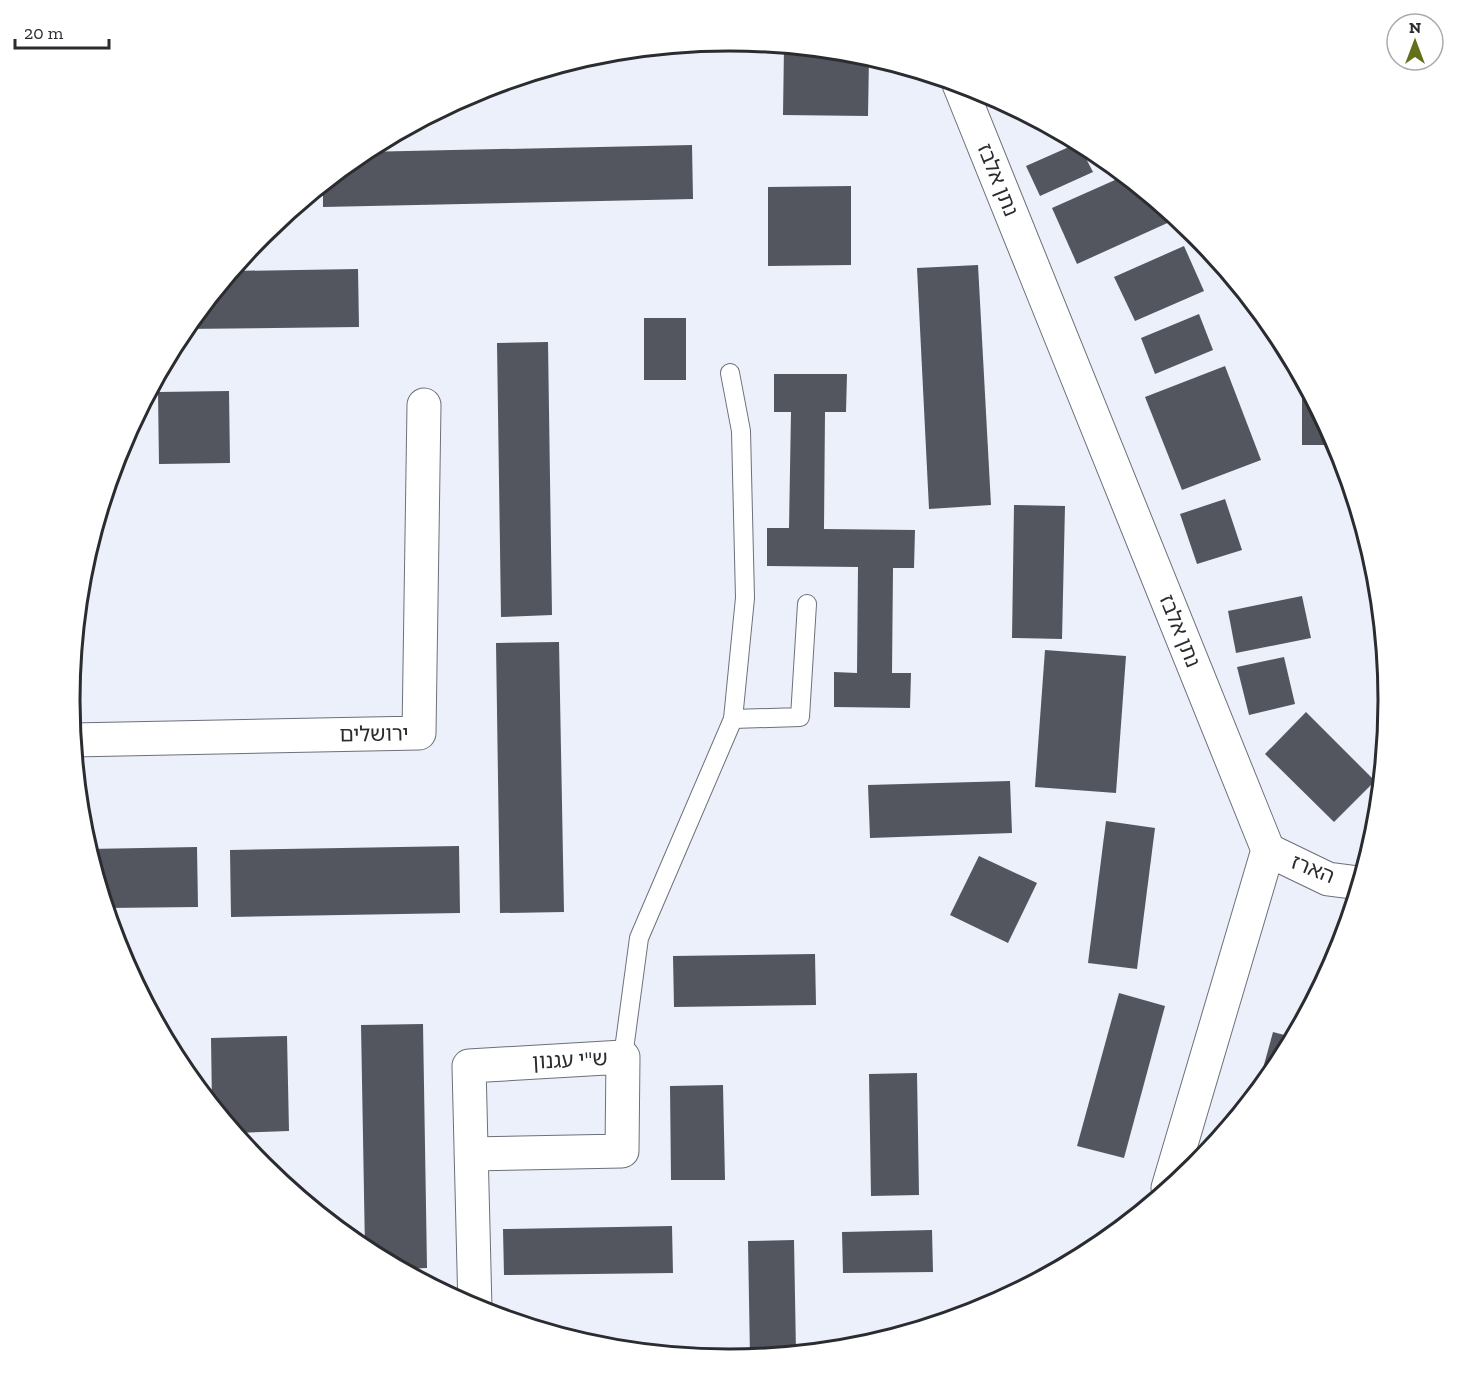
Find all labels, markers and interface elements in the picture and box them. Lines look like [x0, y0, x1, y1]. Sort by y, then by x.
scale bar [15, 12, 110, 50]
north arrow [1385, 12, 1445, 72]
text: N [1409, 18, 1421, 37]
text: 20 m [24, 22, 64, 44]
street label: נתן אלבז [973, 140, 1024, 220]
street label: נתן אלבז [1155, 591, 1206, 671]
street label: ירושלים [339, 720, 409, 747]
street label: הארז [1288, 849, 1338, 888]
street label: ש"י עגנון [532, 1045, 608, 1074]

